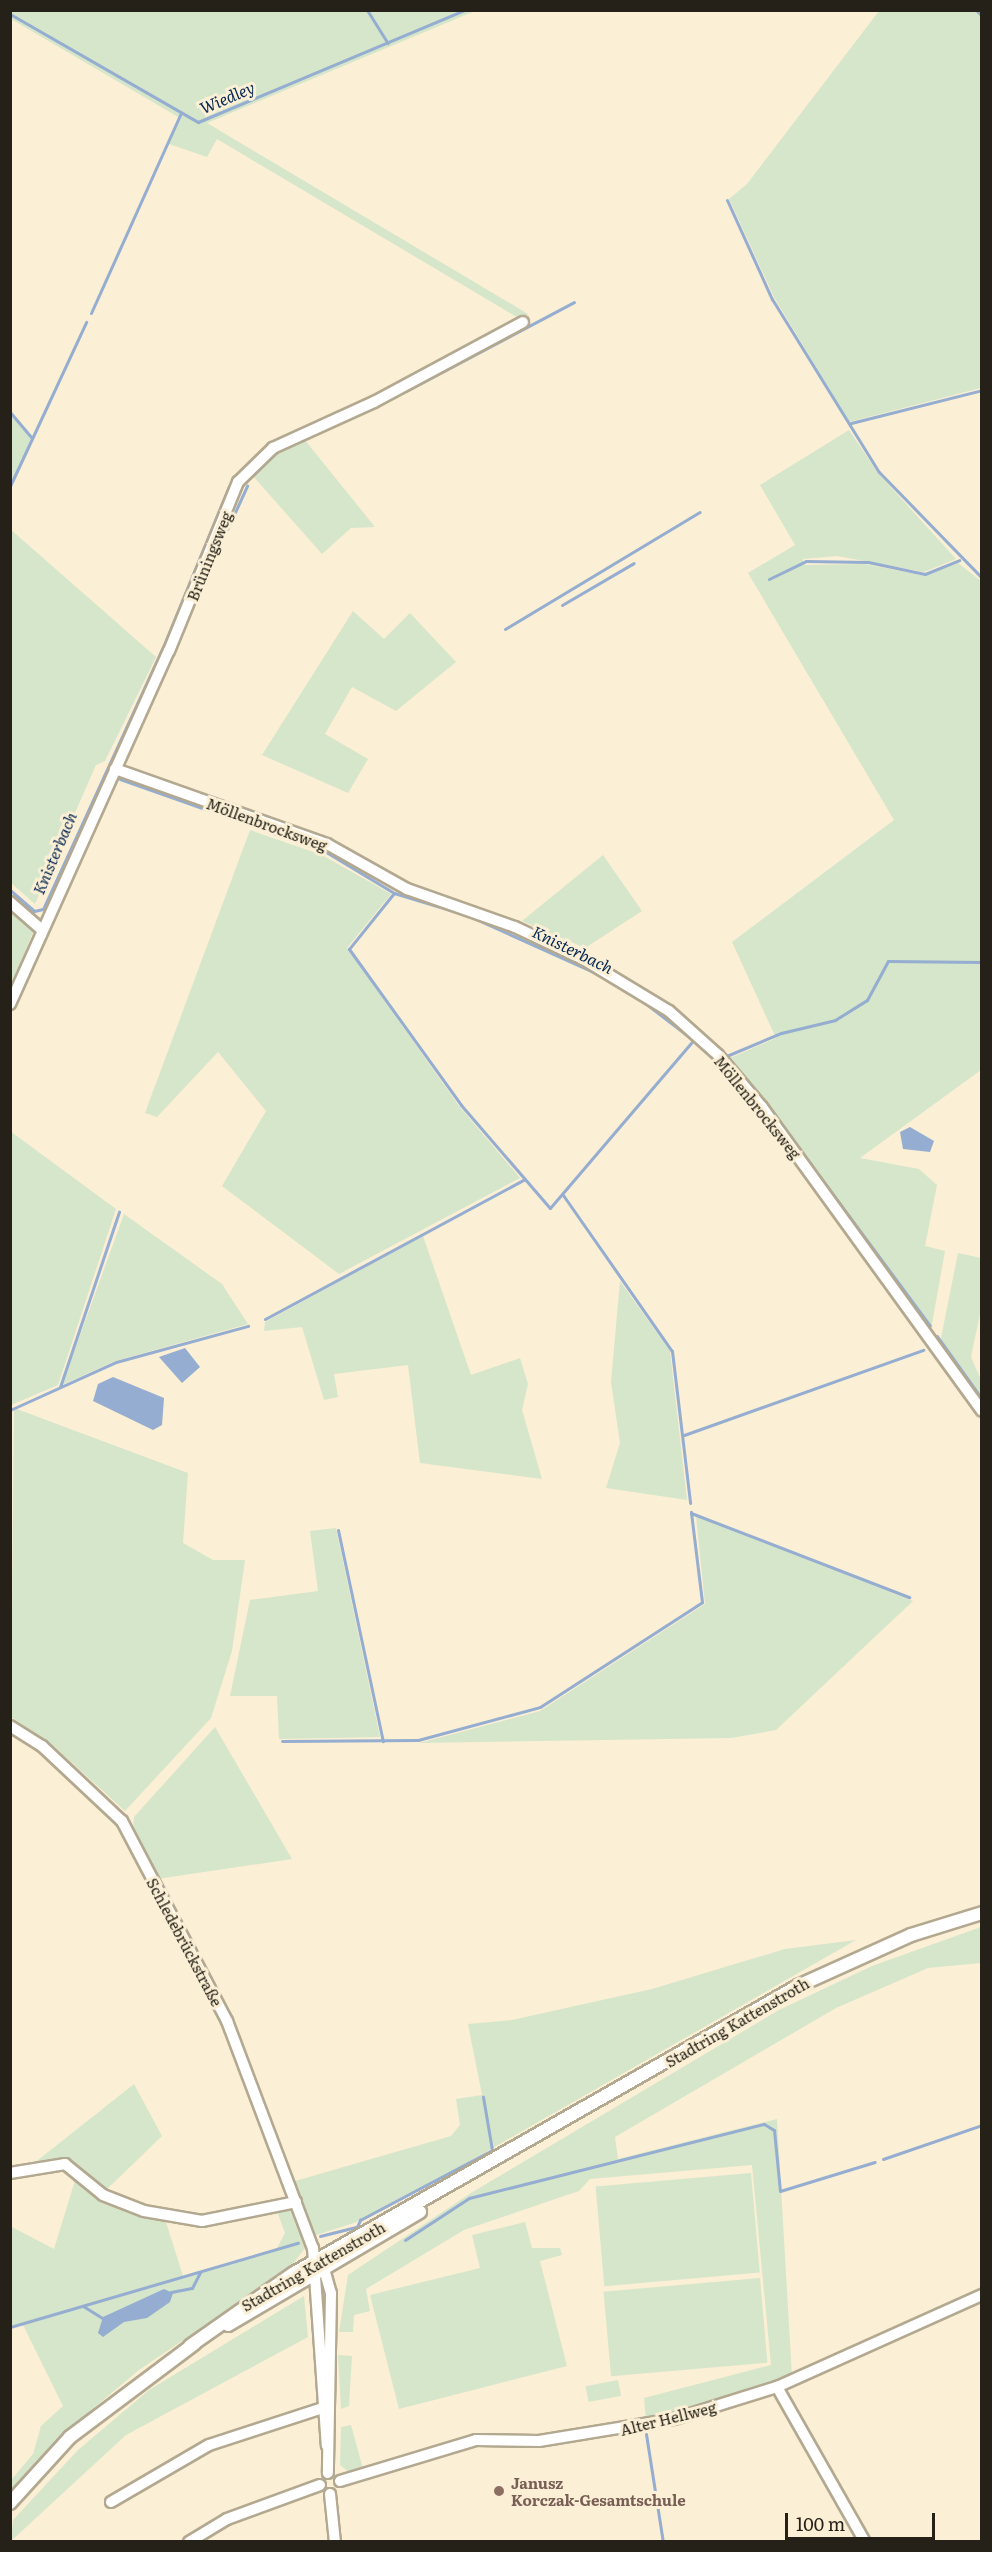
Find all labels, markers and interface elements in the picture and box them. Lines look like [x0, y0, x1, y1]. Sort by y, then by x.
water label: Wiedley [197, 77, 257, 117]
street label: Brüningsweg [183, 509, 235, 603]
street label: Möllenbrocksweg [204, 794, 330, 854]
water label: Knisterbach [28, 809, 80, 897]
water label: Knisterbach [530, 921, 616, 977]
street label: Möllenbrocksweg [711, 1052, 805, 1162]
street label: Schledebrückstraße [144, 1875, 226, 2009]
street label: Stadtring Kattenstroth [662, 1973, 812, 2071]
street label: Stadtring Kattenstroth [238, 2217, 388, 2315]
street label: Alter Hellweg [618, 2397, 718, 2439]
place label: Janusz Korczak-Gesamtschule [511, 2473, 686, 2508]
marker: Janusz Korczak-Gesamtschule [492, 2484, 506, 2498]
scale bar [788, 2501, 938, 2539]
text: 100 m [796, 2510, 845, 2537]

